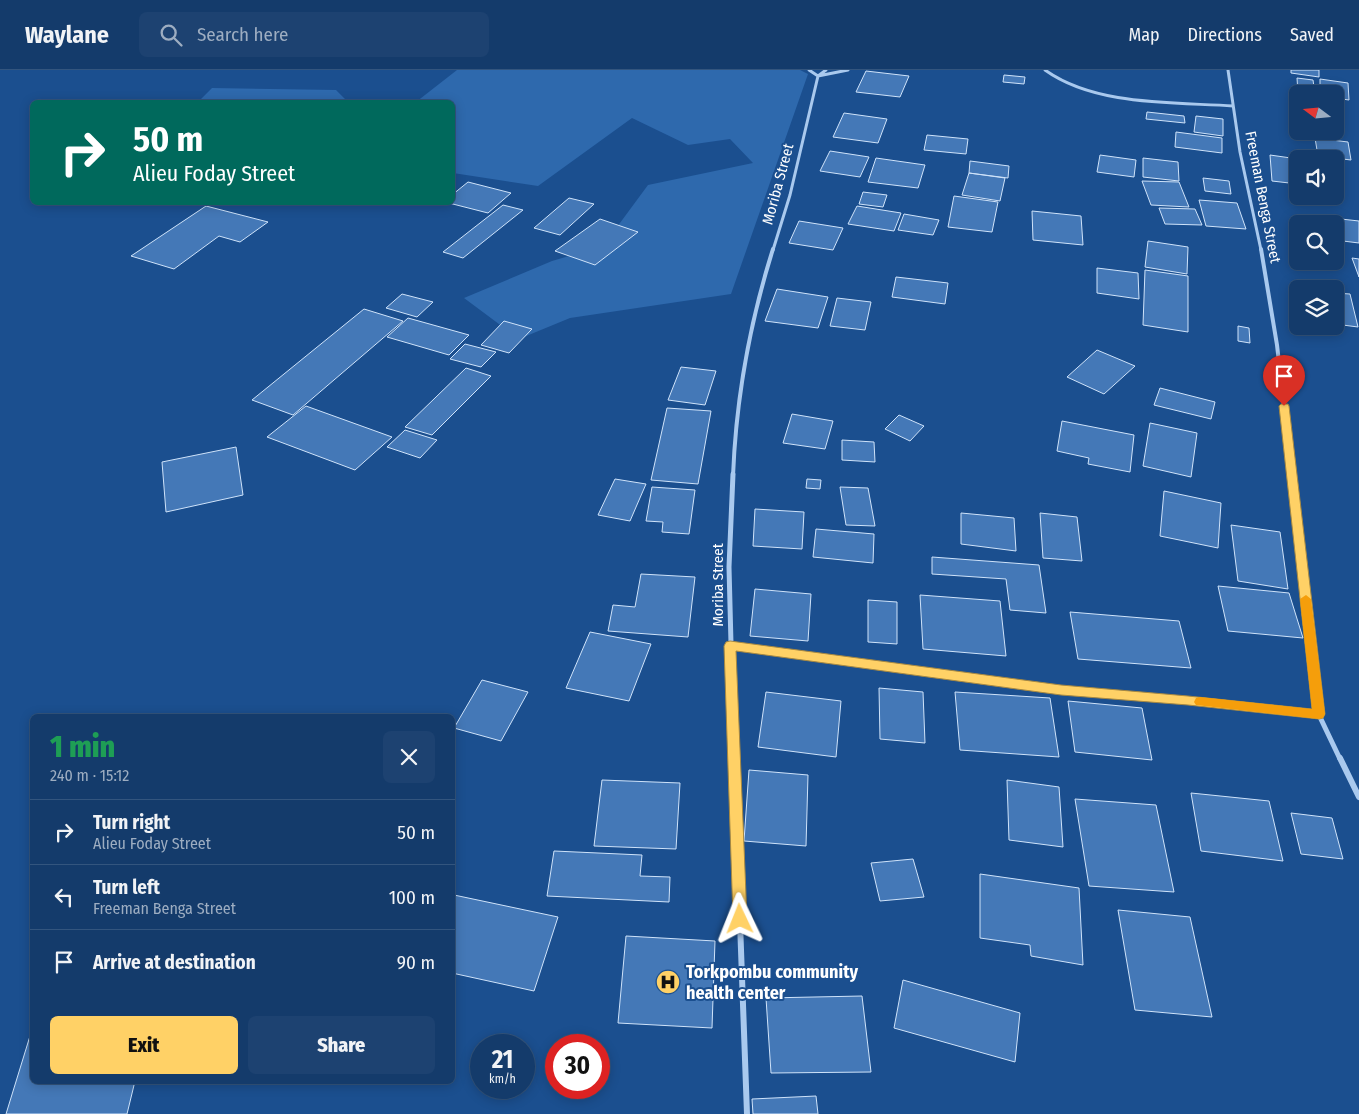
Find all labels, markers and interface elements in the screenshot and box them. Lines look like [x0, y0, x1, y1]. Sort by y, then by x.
search box [139, 12, 489, 57]
text: Waylane [25, 21, 109, 49]
icon: search [157, 21, 185, 49]
text: Search here [197, 23, 288, 46]
text: Map [1128, 24, 1160, 46]
text: Directions [1188, 24, 1262, 46]
text: Saved [1290, 24, 1334, 46]
north arrow [1289, 85, 1344, 140]
map controls [1289, 85, 1344, 335]
text: 50 m [133, 118, 203, 160]
icon: right [50, 120, 115, 185]
street label: Freeman Benga Street [1241, 129, 1285, 265]
street label: Moriba Street [759, 141, 797, 227]
button: sound [1289, 150, 1344, 205]
text: Alieu Foday Street [133, 160, 295, 187]
button: search [1289, 215, 1344, 270]
button: layers [1289, 280, 1344, 335]
pin [1263, 355, 1305, 406]
icon: arrive [1270, 362, 1298, 390]
street label: Moriba Street [709, 543, 727, 627]
text: 1 min [50, 729, 115, 765]
button: close [383, 731, 435, 783]
text: 240 m · 15:12 [50, 766, 129, 785]
text: Turn right [93, 811, 170, 834]
icon: right [50, 818, 78, 846]
text: 50 m [397, 821, 435, 844]
text: Alieu Foday Street [93, 834, 211, 853]
text: Turn left [93, 876, 160, 899]
icon: left [50, 883, 78, 911]
text: 100 m [389, 886, 435, 909]
position arrow [713, 892, 765, 944]
text: Freeman Benga Street [93, 899, 236, 918]
icon: arrive [50, 948, 78, 976]
text: Arrive at destination [93, 951, 256, 974]
text: 90 m [397, 951, 435, 974]
place label: Torkpombu community health center [686, 961, 858, 1004]
hospital icon: Torkpombu community health center [655, 969, 681, 995]
button: Exit [50, 1016, 238, 1074]
button: Share [248, 1016, 435, 1074]
speed limit sign: 30 [545, 1034, 610, 1099]
text: 21 [492, 1045, 513, 1075]
text: km/h [489, 1072, 516, 1086]

